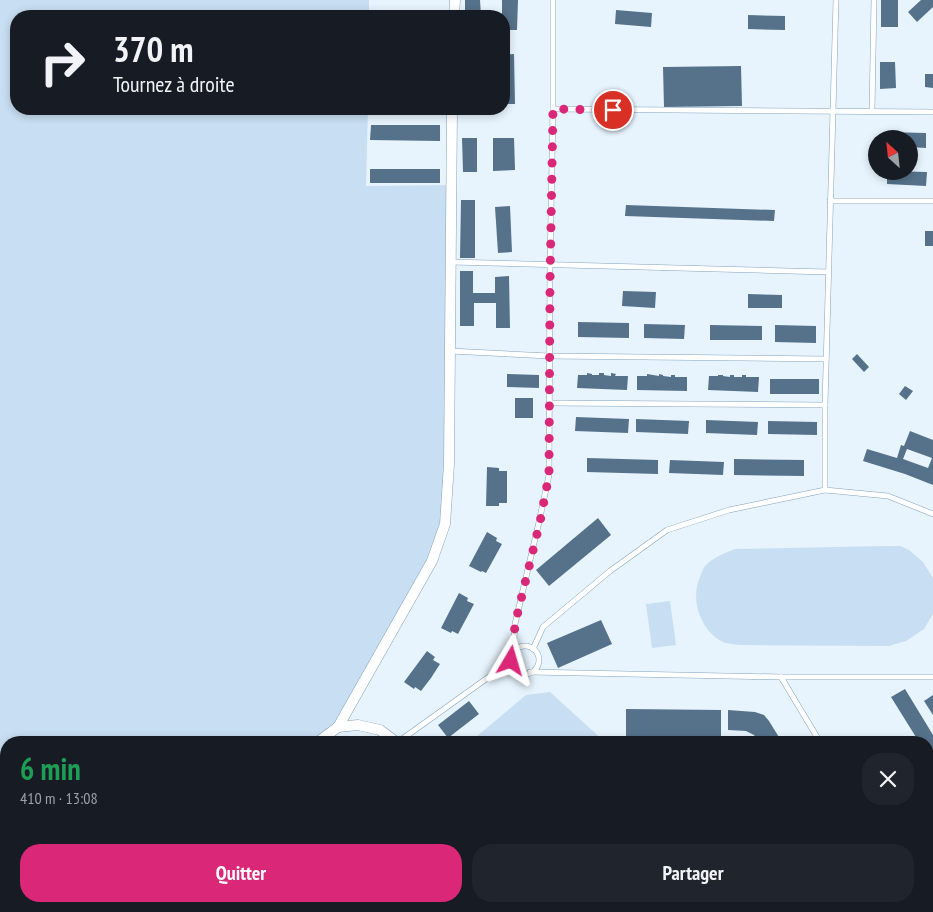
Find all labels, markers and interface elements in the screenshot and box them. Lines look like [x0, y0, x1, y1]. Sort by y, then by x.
text: 370 m [113, 26, 194, 72]
icon: right [30, 30, 95, 95]
text: Tournez à droite [113, 70, 235, 98]
pin [592, 89, 634, 131]
icon: arrive [599, 96, 627, 124]
north arrow [868, 130, 918, 180]
map controls [868, 130, 918, 180]
position arrow [484, 634, 536, 686]
text: 6 min [20, 749, 81, 788]
button: close [862, 753, 914, 805]
text: 410 m · 13:08 [20, 788, 98, 808]
button: Quitter [20, 844, 462, 902]
button: Partager [472, 844, 914, 902]

